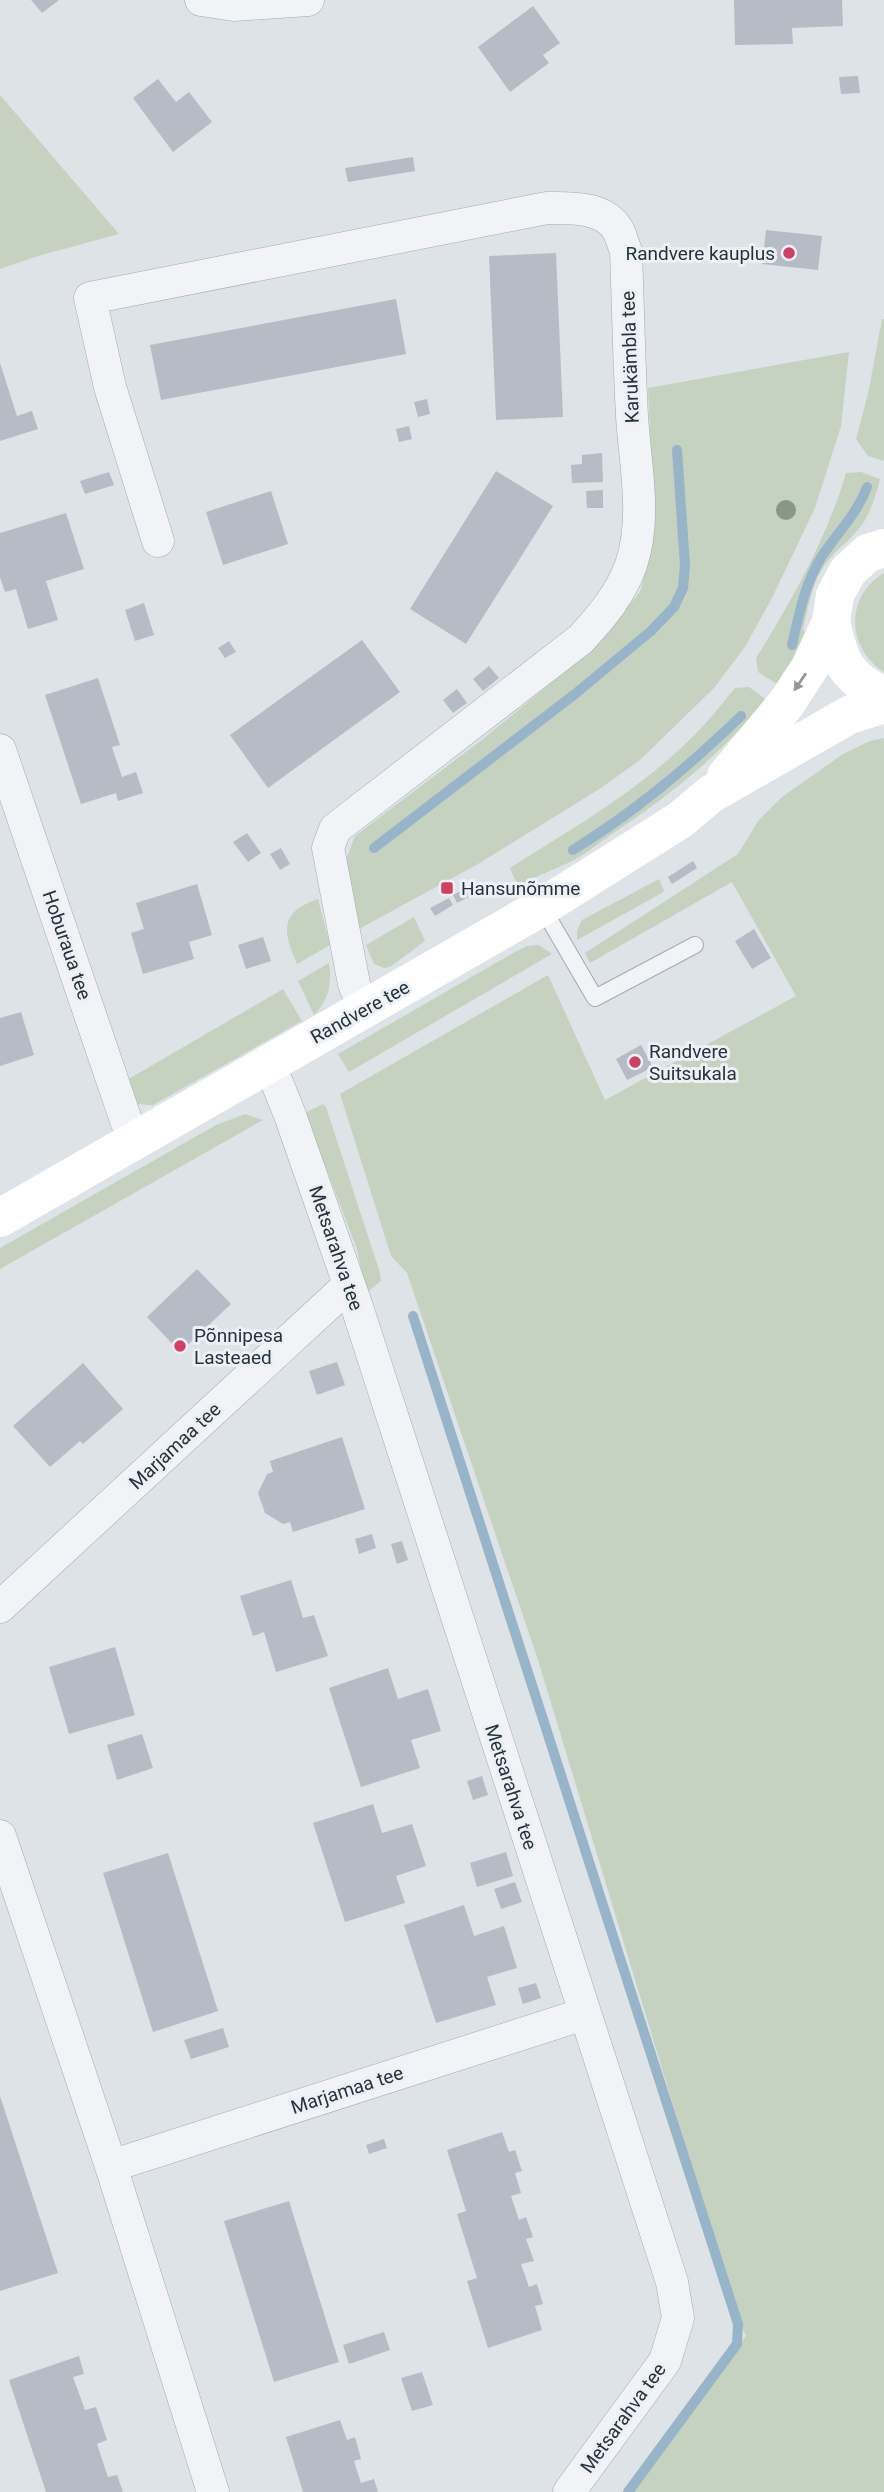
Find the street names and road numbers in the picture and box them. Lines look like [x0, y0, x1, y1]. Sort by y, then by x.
street label: Karukämbla tee [616, 290, 644, 424]
street label: Hoburaua tee [38, 887, 96, 1003]
street label: Randvere tee [306, 975, 414, 1049]
street label: Metsarahva tee [304, 1183, 368, 1313]
street label: Marjamaa tee [124, 1398, 226, 1494]
street label: Metsarahva tee [480, 1721, 542, 1853]
street label: Marjamaa tee [288, 2061, 406, 2119]
street label: Metsarahva tee [575, 2359, 671, 2477]

